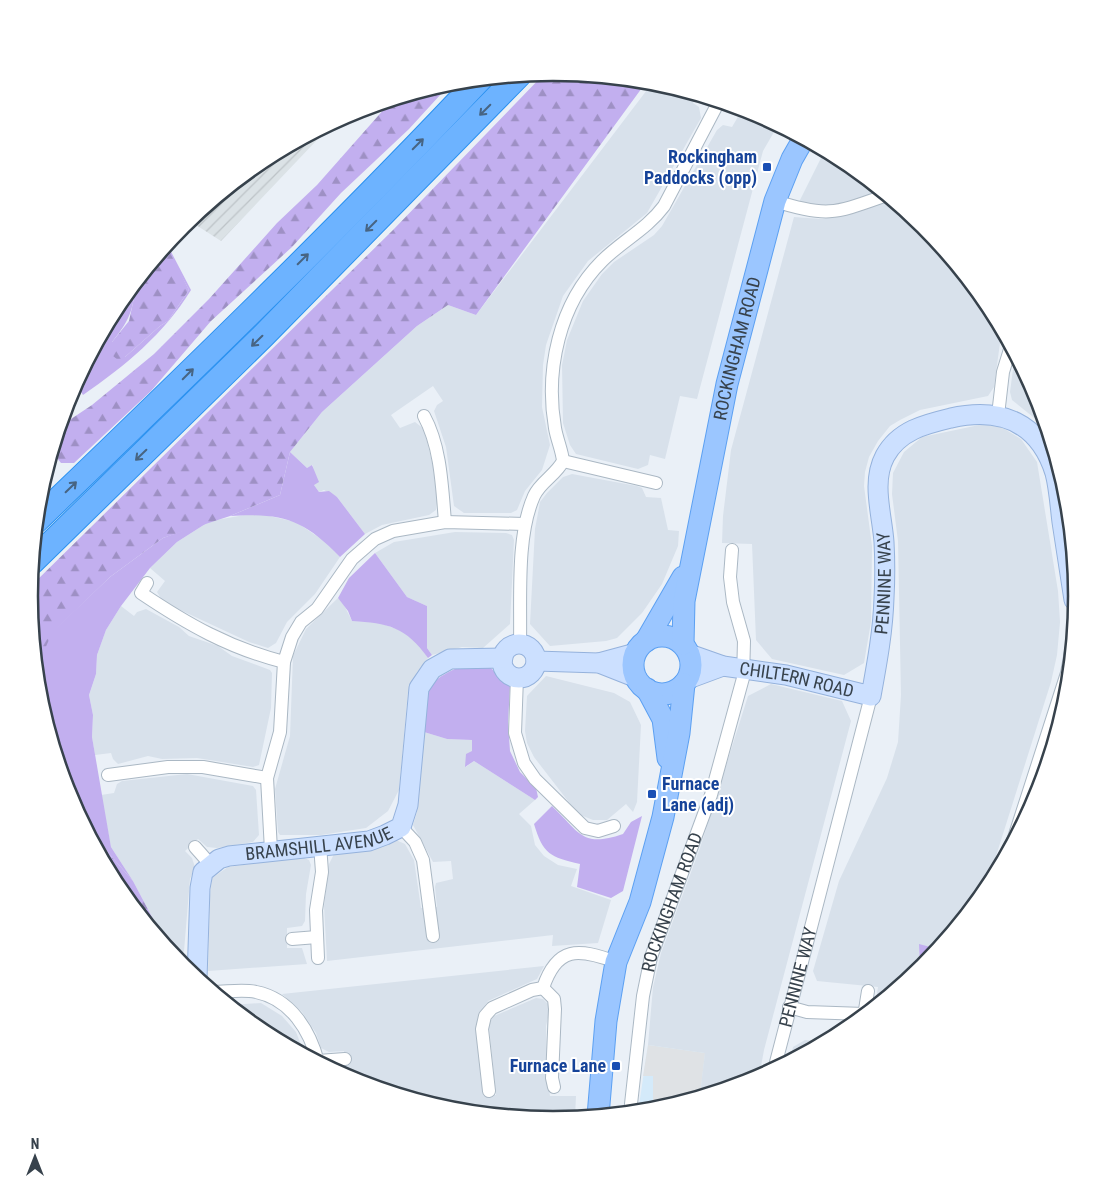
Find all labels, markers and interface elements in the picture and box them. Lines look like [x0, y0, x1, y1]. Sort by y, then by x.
one-way arrow [479, 104, 491, 116]
one-way arrow [412, 138, 424, 150]
place label: Rockingham Paddocks (opp) [644, 146, 757, 189]
marker: Rockingham Paddocks (opp) [761, 161, 773, 173]
one-way arrow [365, 219, 377, 232]
one-way arrow [296, 253, 309, 265]
street label: ROCKINGHAM ROAD [709, 275, 765, 422]
one-way arrow [251, 335, 263, 347]
one-way arrow [181, 368, 194, 380]
one-way arrow [135, 449, 147, 461]
one-way arrow [65, 481, 78, 493]
street label: PENNINE WAY [870, 531, 895, 635]
street label: CHILTERN ROAD [738, 657, 856, 701]
place label: Furnace Lane (adj) [662, 773, 734, 816]
marker: Furnace Lane (adj) [646, 788, 658, 800]
street label: BRAMSHILL AVENUE [244, 822, 396, 864]
street label: ROCKINGHAM ROAD [637, 829, 706, 974]
street label: PENNINE WAY [775, 924, 821, 1029]
place label: Furnace Lane [510, 1055, 606, 1076]
marker: Furnace Lane [610, 1060, 622, 1072]
north arrow [10, 1132, 60, 1182]
text: N [31, 1136, 39, 1152]

